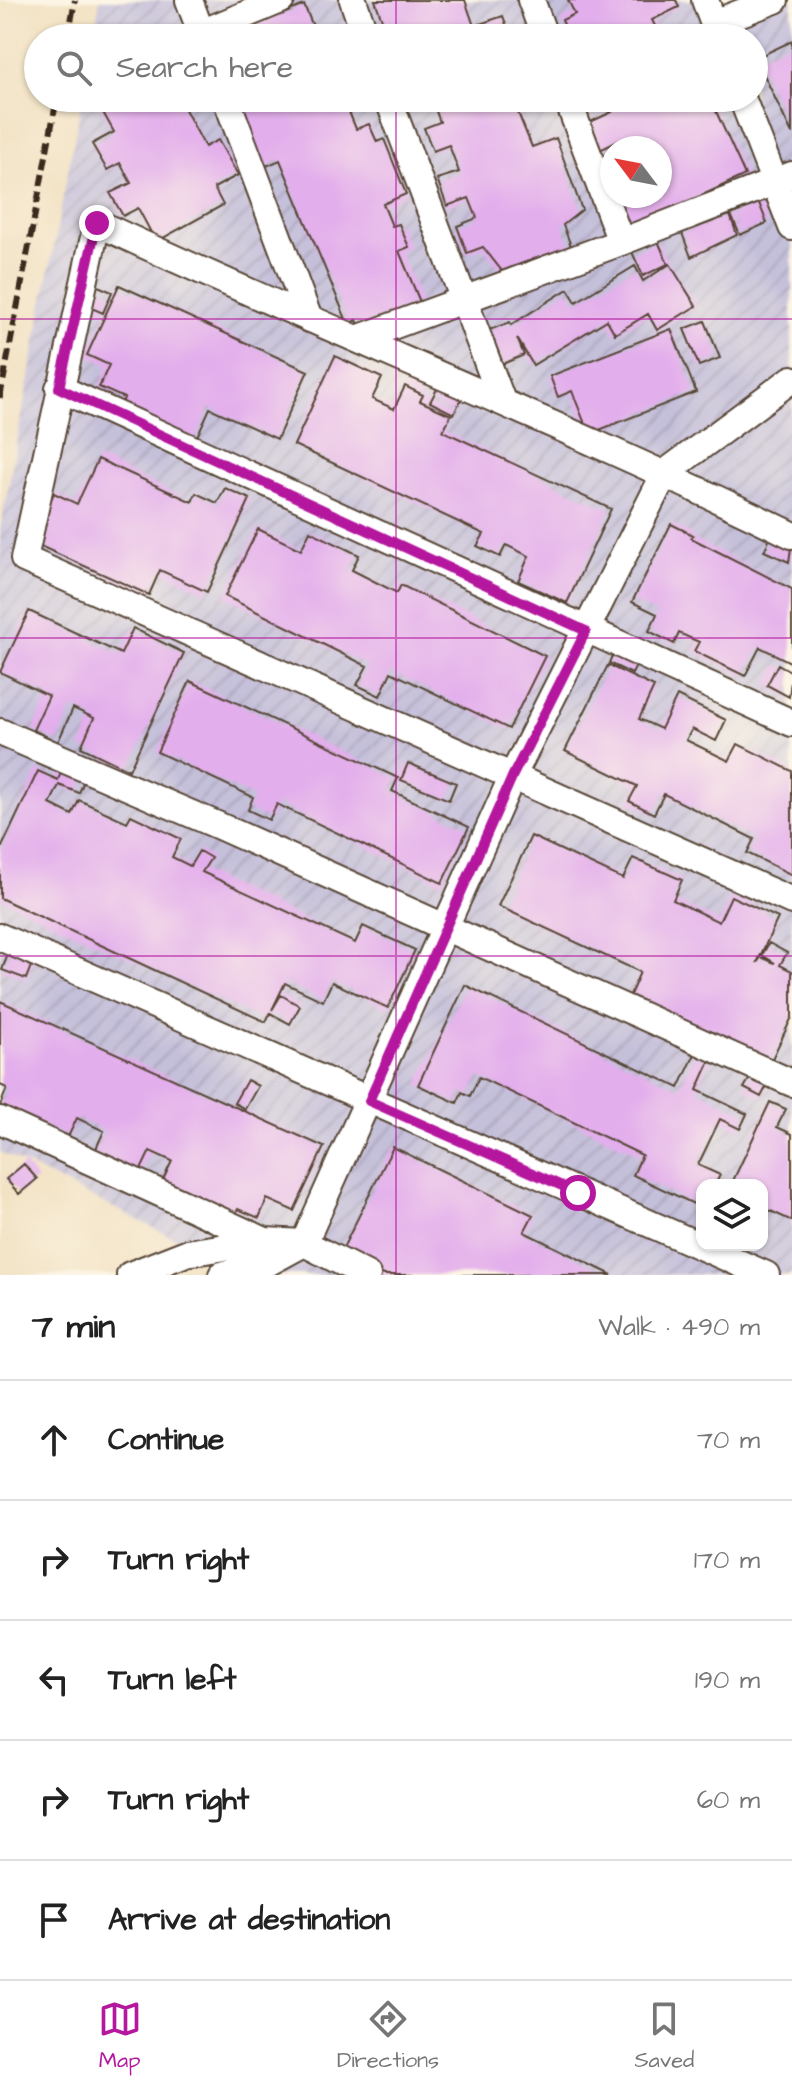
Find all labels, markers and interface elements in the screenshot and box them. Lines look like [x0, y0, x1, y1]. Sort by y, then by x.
search box [24, 24, 768, 112]
icon: search [52, 46, 96, 90]
text: Search here [116, 47, 293, 89]
north arrow [600, 136, 672, 208]
route end [79, 205, 115, 241]
route start [560, 1175, 596, 1211]
map controls [696, 1179, 768, 1251]
button: layers [696, 1179, 768, 1251]
text: 7 min [32, 1303, 115, 1351]
text: Walk · 490 m [598, 1309, 760, 1345]
icon: ahead [32, 1418, 76, 1462]
text: Continue [108, 1419, 224, 1461]
text: 70 m [697, 1422, 760, 1458]
icon: right [32, 1538, 76, 1582]
text: Turn right [108, 1539, 249, 1581]
text: 170 m [694, 1542, 760, 1578]
icon: left [32, 1658, 76, 1702]
text: Turn left [108, 1659, 236, 1701]
text: 190 m [695, 1662, 760, 1698]
icon: right [32, 1778, 76, 1822]
text: Turn right [108, 1779, 249, 1821]
text: 60 m [697, 1782, 760, 1818]
icon: arrive [32, 1898, 76, 1942]
text: Arrive at destination [108, 1899, 390, 1941]
tab: Map [98, 1997, 142, 2076]
tab: Directions [337, 1997, 439, 2076]
tab: Saved [634, 1997, 694, 2076]

